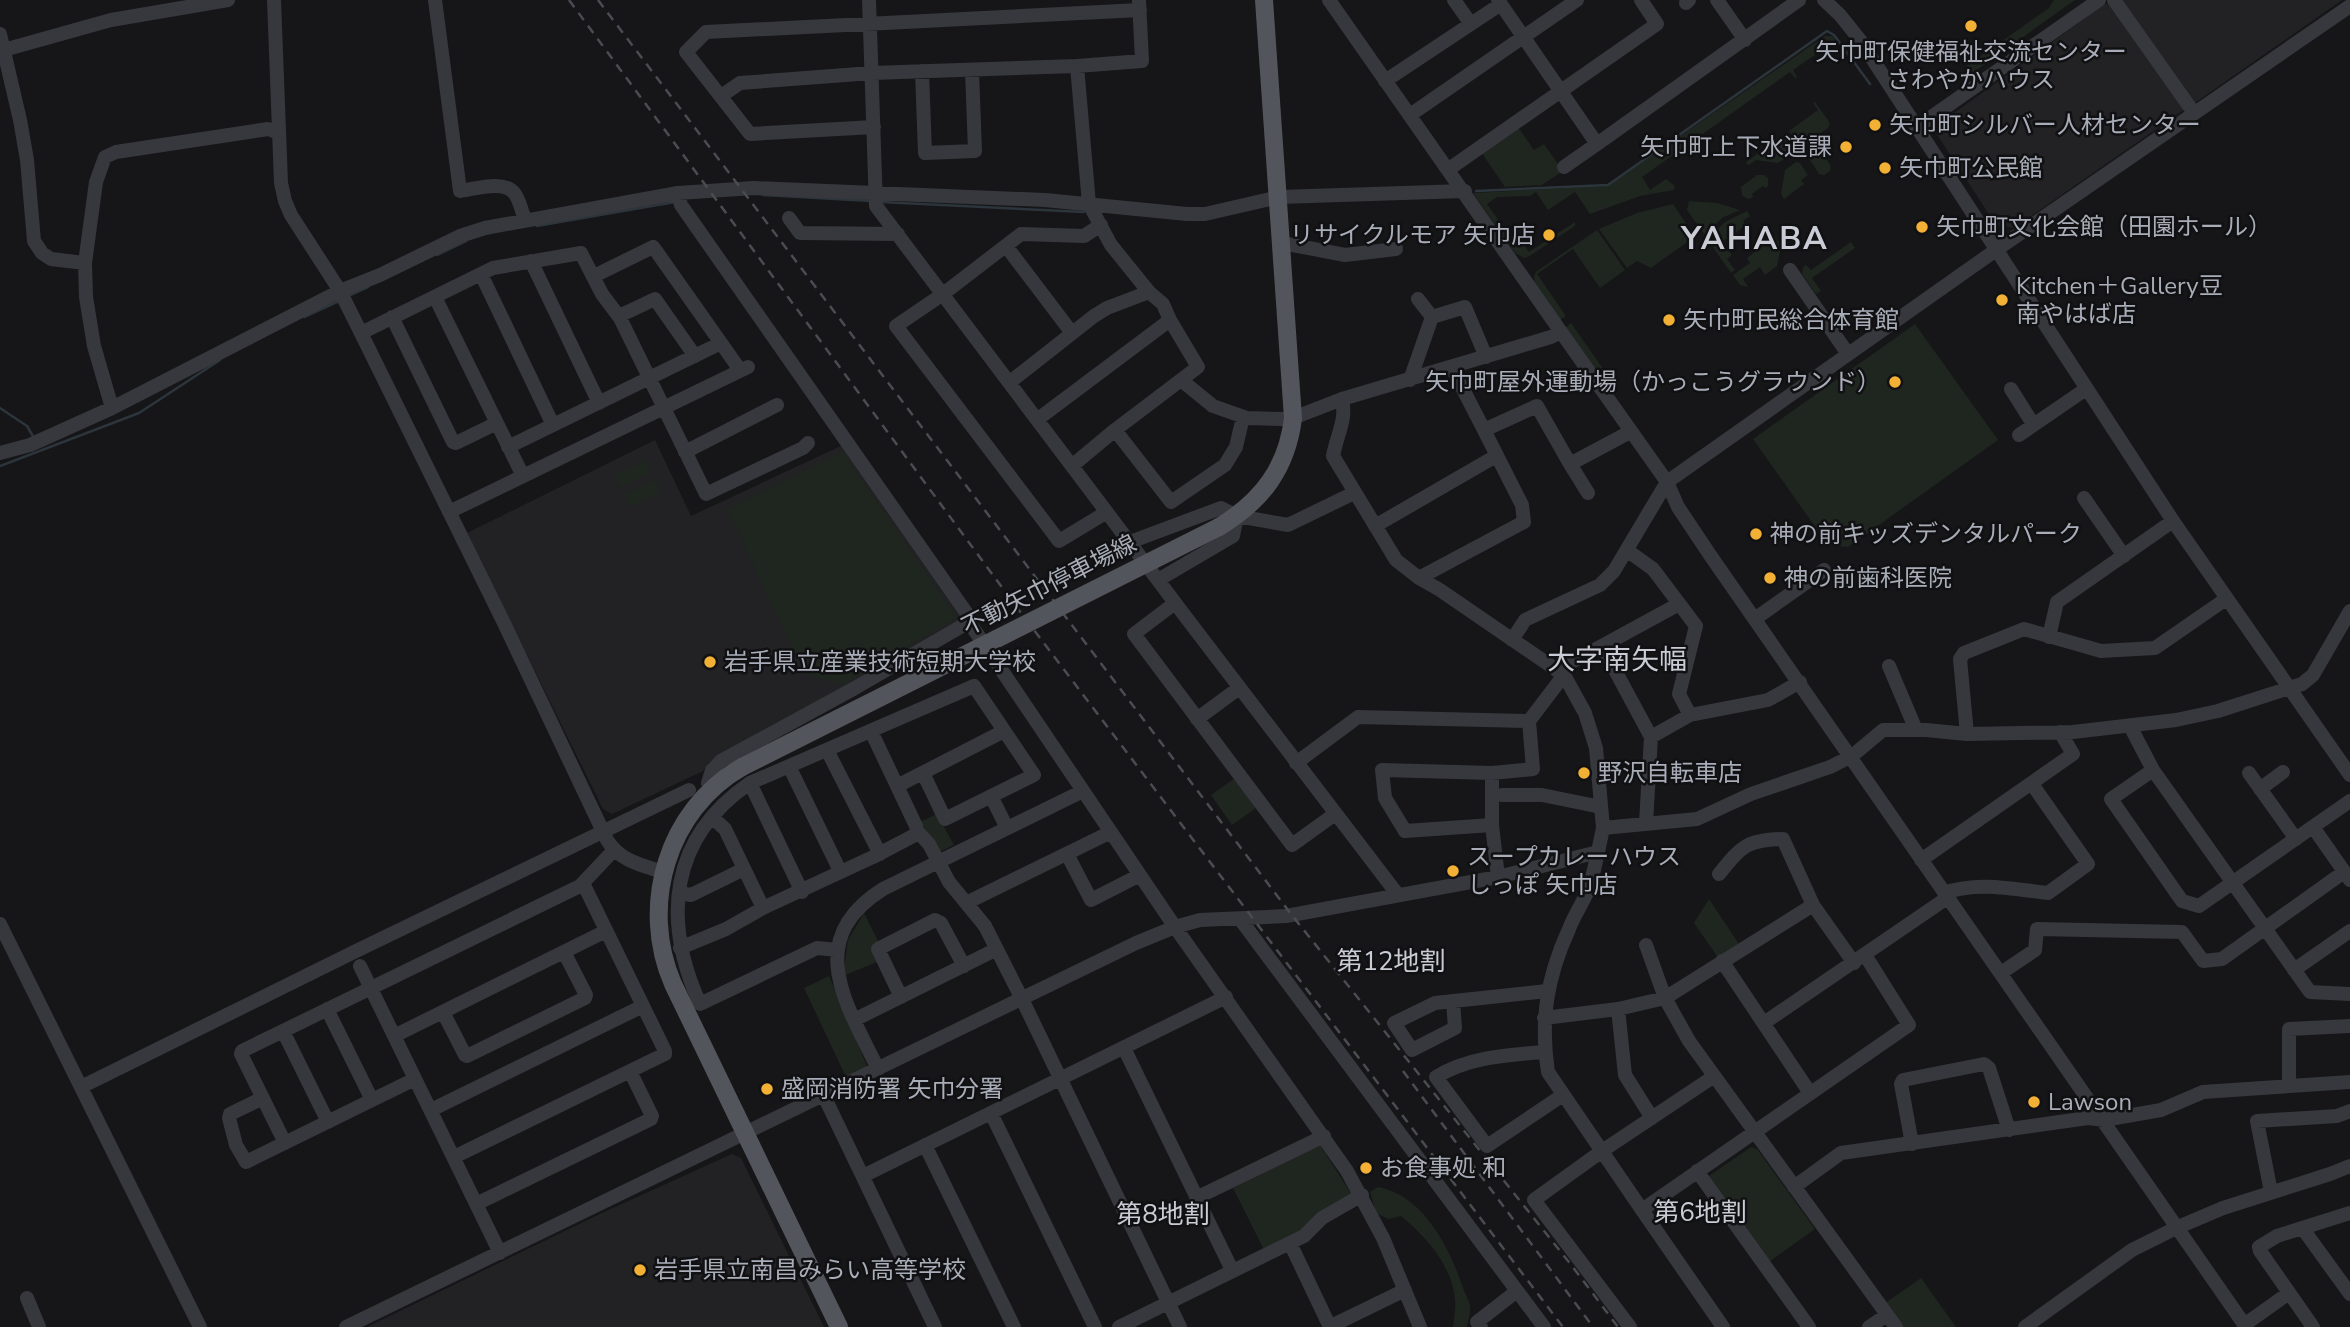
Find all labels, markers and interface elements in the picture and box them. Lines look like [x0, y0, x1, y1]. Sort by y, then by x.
marker: 矢巾町保健福祉交流センター さわやかハウス [1963, 18, 1979, 34]
place label: 矢巾町保健福祉交流センター さわやかハウス [1815, 36, 2127, 96]
place label: 矢巾町シルバー人材センター [1889, 109, 2201, 141]
marker: 矢巾町シルバー人材センター [1867, 117, 1883, 133]
place label: 矢巾町上下水道課 [1640, 131, 1832, 163]
marker: 矢巾町上下水道課 [1838, 139, 1854, 155]
place label: 矢巾町公民館 [1899, 152, 2043, 184]
marker: 矢巾町公民館 [1877, 160, 1893, 176]
place label: 矢巾町文化会館（田園ホール） [1936, 211, 2272, 243]
district label: YAHABA [1680, 217, 1829, 260]
place label: リサイクルモア 矢巾店 [1290, 219, 1535, 251]
marker: 矢巾町文化会館（田園ホール） [1914, 219, 1930, 235]
marker: リサイクルモア 矢巾店 [1541, 227, 1557, 243]
place label: Kitchen＋Gallery豆 南やはば店 [2016, 270, 2223, 330]
marker: Kitchen＋Gallery豆 南やはば店 [1994, 292, 2010, 308]
place label: 矢巾町民総合体育館 [1683, 304, 1899, 336]
marker: 矢巾町民総合体育館 [1661, 312, 1677, 328]
place label: 矢巾町屋外運動場（かっこうグラウンド） [1425, 366, 1881, 398]
marker: 矢巾町屋外運動場（かっこうグラウンド） [1887, 374, 1903, 390]
place label: 神の前キッズデンタルパーク [1770, 518, 2082, 550]
marker: 神の前キッズデンタルパーク [1748, 526, 1764, 542]
street label: 不動矢巾停車場線 [956, 527, 1142, 643]
place label: 神の前歯科医院 [1784, 562, 1952, 594]
marker: 神の前歯科医院 [1762, 570, 1778, 586]
district label: 大字南矢幅 [1547, 641, 1687, 679]
place label: 岩手県立産業技術短期大学校 [724, 646, 1036, 678]
marker: 岩手県立産業技術短期大学校 [702, 654, 718, 670]
place label: 野沢自転車店 [1598, 757, 1742, 789]
marker: 野沢自転車店 [1576, 765, 1592, 781]
place label: スープカレーハウス しっぽ 矢巾店 [1467, 841, 1681, 901]
marker: スープカレーハウス しっぽ 矢巾店 [1445, 863, 1461, 879]
district label: 第12地割 [1336, 944, 1446, 979]
place label: 盛岡消防署 矢巾分署 [781, 1073, 1003, 1105]
marker: 盛岡消防署 矢巾分署 [759, 1081, 775, 1097]
place label: Lawson [2048, 1086, 2132, 1118]
marker: Lawson [2026, 1094, 2042, 1110]
place label: お食事処 和 [1380, 1152, 1506, 1184]
marker: お食事処 和 [1358, 1160, 1374, 1176]
district label: 第6地割 [1653, 1195, 1747, 1230]
district label: 第8地割 [1116, 1197, 1210, 1232]
place label: 岩手県立南昌みらい高等学校 [654, 1254, 966, 1286]
marker: 岩手県立南昌みらい高等学校 [632, 1262, 648, 1278]

